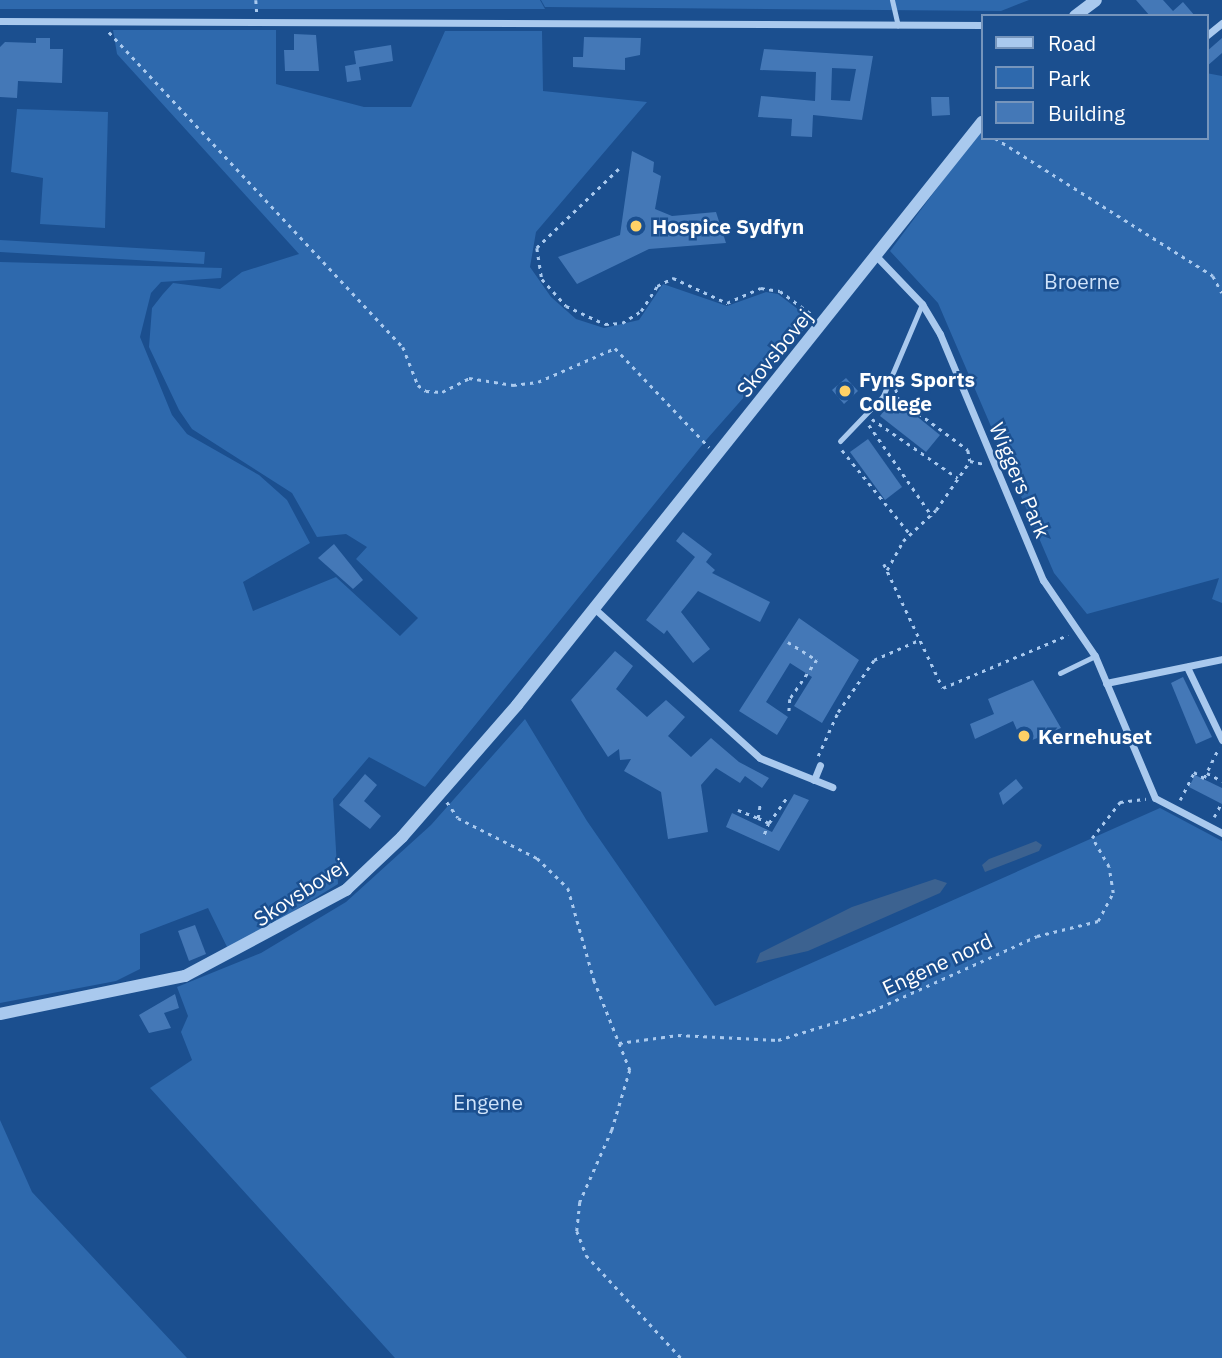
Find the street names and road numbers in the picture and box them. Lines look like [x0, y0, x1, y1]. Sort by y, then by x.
street label: Skovsbovej [731, 304, 817, 402]
street label: Wiggers Park [984, 418, 1056, 542]
street label: Skovsbovej [249, 853, 351, 931]
street label: Engene nord [878, 928, 996, 1000]

